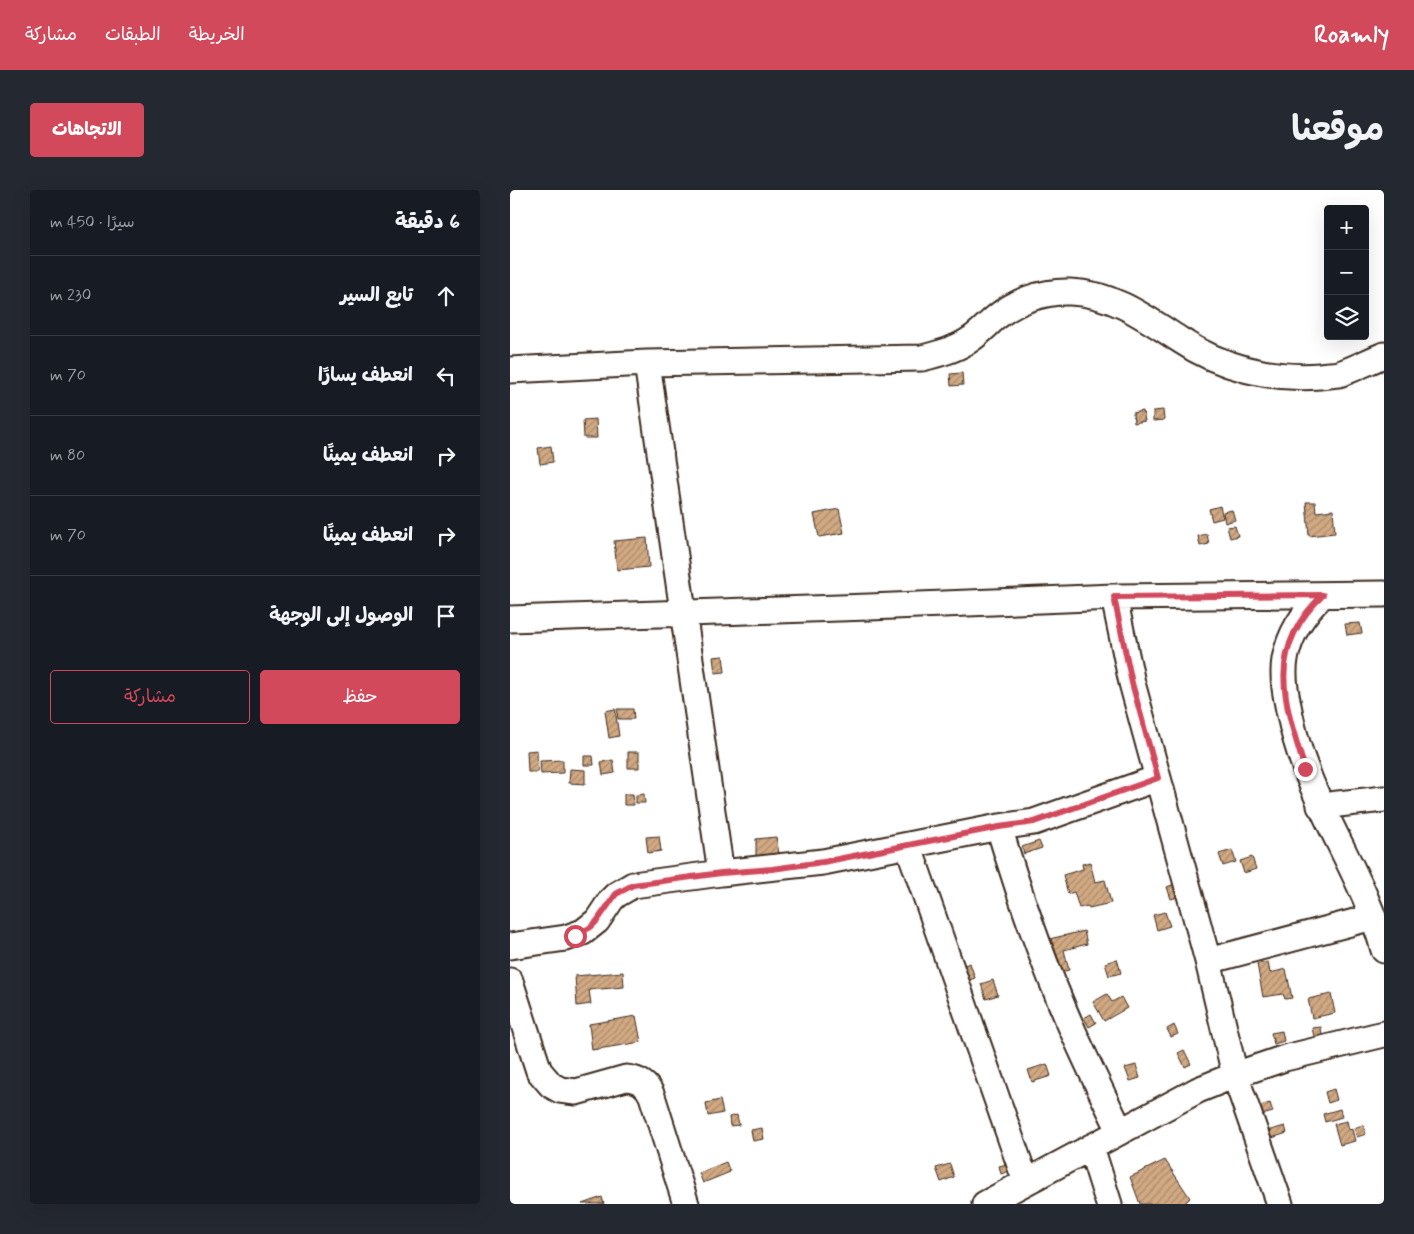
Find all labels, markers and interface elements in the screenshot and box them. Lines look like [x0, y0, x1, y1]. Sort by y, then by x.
text: Roamly [1314, 20, 1389, 51]
text: مشاركة [25, 23, 77, 47]
text: الطبقات [105, 23, 161, 47]
text: الخريطة [189, 23, 245, 47]
button: الاتجاهات [30, 103, 144, 157]
text: موقعنا [1291, 107, 1384, 153]
map controls [1324, 205, 1369, 340]
button: + [1324, 205, 1369, 250]
text: 6 دقيقة [395, 208, 460, 236]
text: سيرًا · 450 m [50, 212, 135, 233]
button: − [1324, 250, 1369, 295]
icon: ahead [432, 282, 460, 310]
text: تابع السير [340, 283, 413, 308]
text: 230 m [50, 285, 91, 306]
button: layers [1324, 295, 1369, 340]
icon: left [432, 362, 460, 390]
text: انعطف يسارًا [318, 363, 413, 388]
text: 70 m [50, 365, 86, 386]
icon: right [432, 442, 460, 470]
text: انعطف يمينًا [323, 443, 413, 468]
text: 80 m [50, 445, 85, 466]
icon: right [432, 522, 460, 550]
text: انعطف يمينًا [323, 523, 413, 548]
text: 70 m [50, 525, 86, 546]
icon: arrive [432, 602, 460, 630]
text: الوصول إلى الوجهة [269, 603, 413, 628]
button: مشاركة [50, 670, 250, 724]
button: حفظ [260, 670, 460, 724]
route end [1294, 758, 1317, 781]
route start [564, 925, 587, 948]

